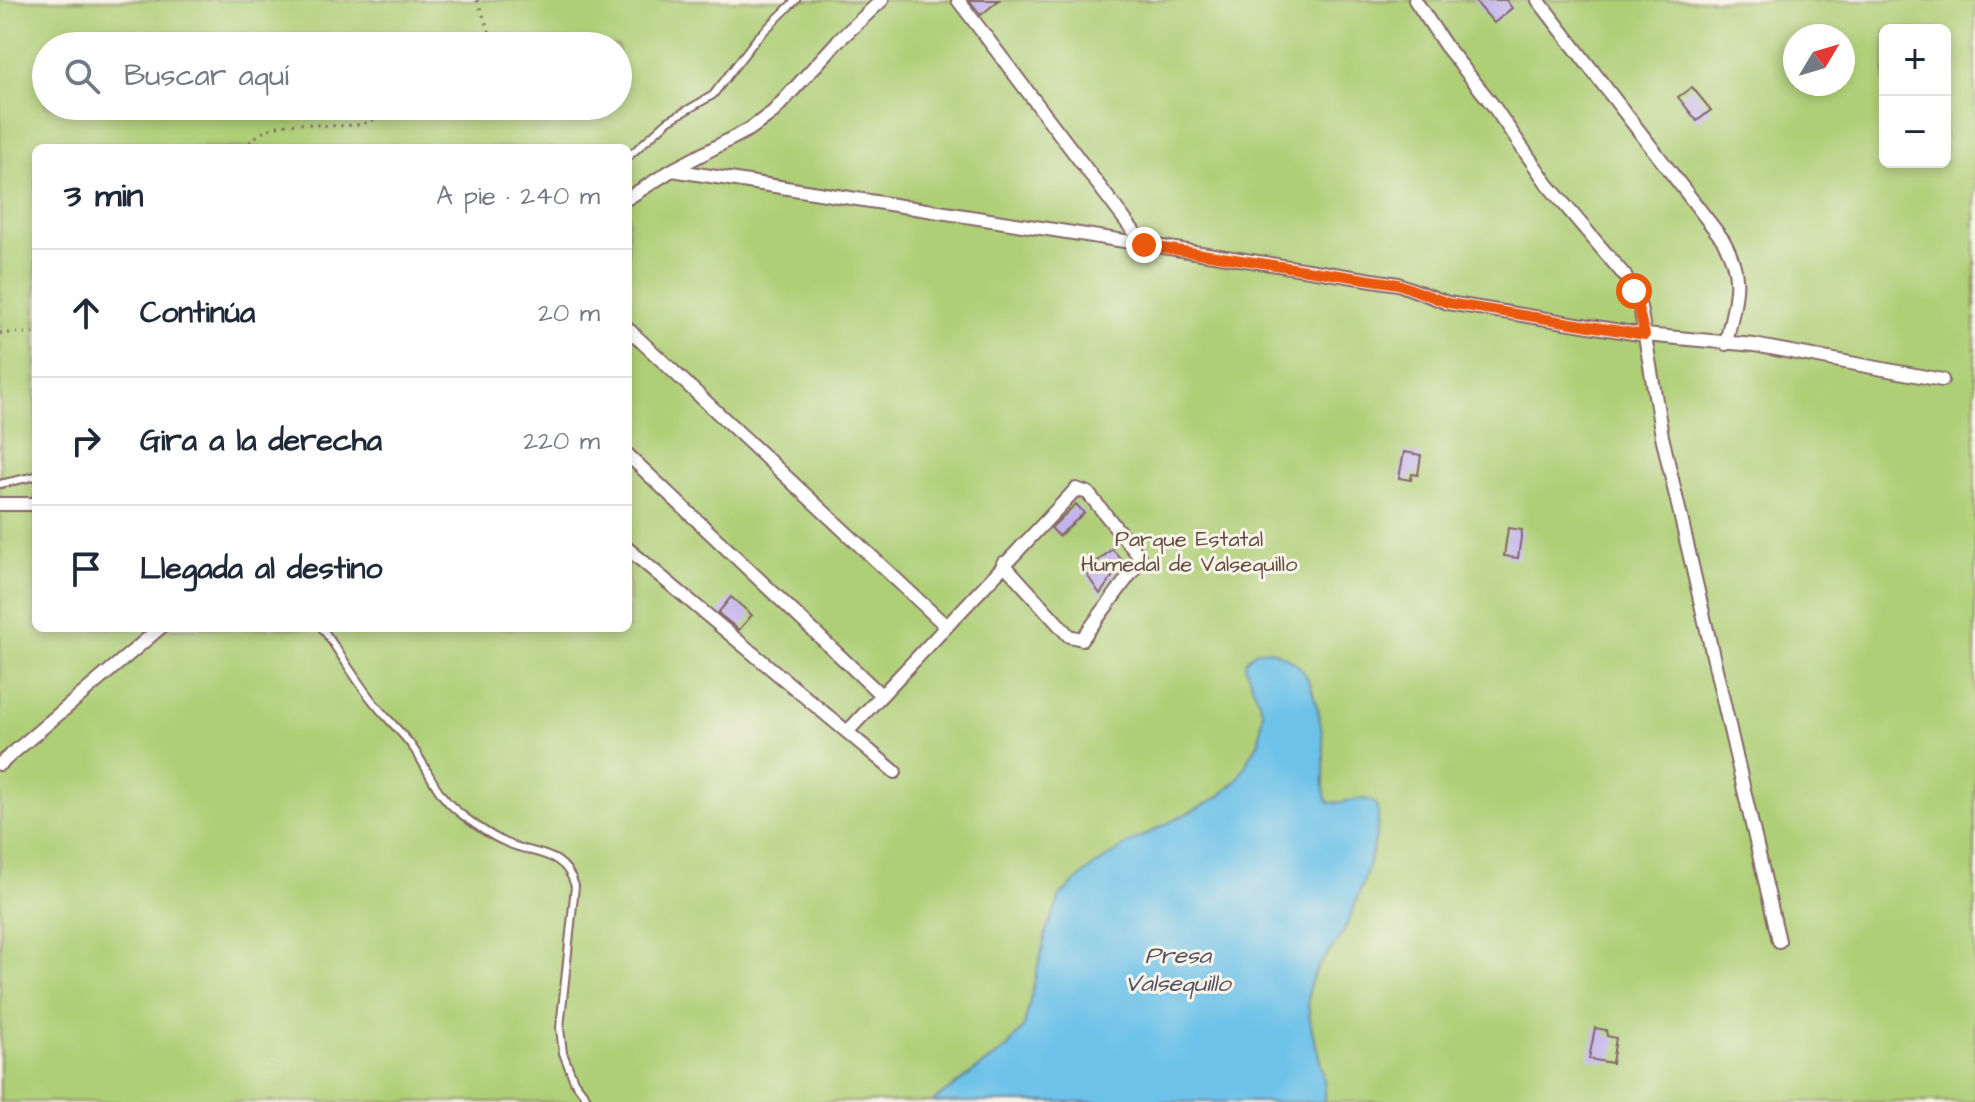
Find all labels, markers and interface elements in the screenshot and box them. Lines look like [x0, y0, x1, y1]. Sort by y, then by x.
north arrow [1783, 24, 1855, 96]
map controls [1879, 24, 1951, 168]
button: + [1879, 24, 1951, 96]
search box [32, 32, 632, 120]
icon: search [60, 54, 104, 98]
text: Buscar aquí [124, 55, 289, 97]
button: − [1879, 96, 1951, 168]
text: 3 min [64, 172, 144, 220]
text: A pie · 240 m [436, 178, 600, 214]
route end [1126, 227, 1162, 263]
route start [1616, 273, 1652, 309]
icon: ahead [64, 291, 108, 335]
text: Continúa [140, 292, 255, 334]
text: 20 m [538, 295, 600, 331]
icon: right [64, 419, 108, 463]
text: Gira a la derecha [140, 420, 382, 462]
text: 220 m [523, 423, 600, 459]
park label: Parque Estatal Humedal de Valsequillo [1081, 524, 1298, 580]
icon: arrive [64, 547, 108, 591]
text: Llegada al destino [140, 548, 382, 590]
water label: Presa Valsequillo [1125, 939, 1232, 1001]

